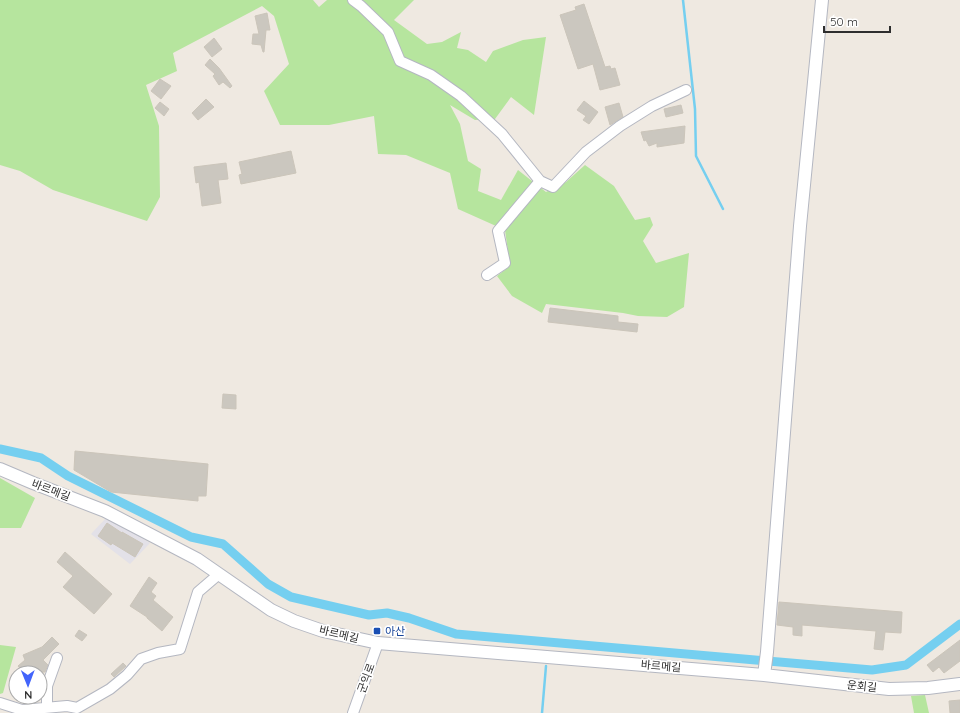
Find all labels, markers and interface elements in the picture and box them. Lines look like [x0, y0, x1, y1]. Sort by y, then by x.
scale bar [824, 8, 890, 34]
text: 50 m [830, 14, 858, 29]
street label: 바르메길 [30, 476, 72, 504]
street label: 바르메길 [318, 623, 360, 645]
place label: 아산 [385, 624, 405, 638]
marker: 아산 [372, 626, 382, 636]
street label: 바르메길 [640, 657, 682, 675]
street label: 군익로 [354, 661, 378, 695]
north arrow [8, 665, 48, 705]
street label: 운회길 [846, 677, 878, 695]
text: N [24, 688, 32, 702]

